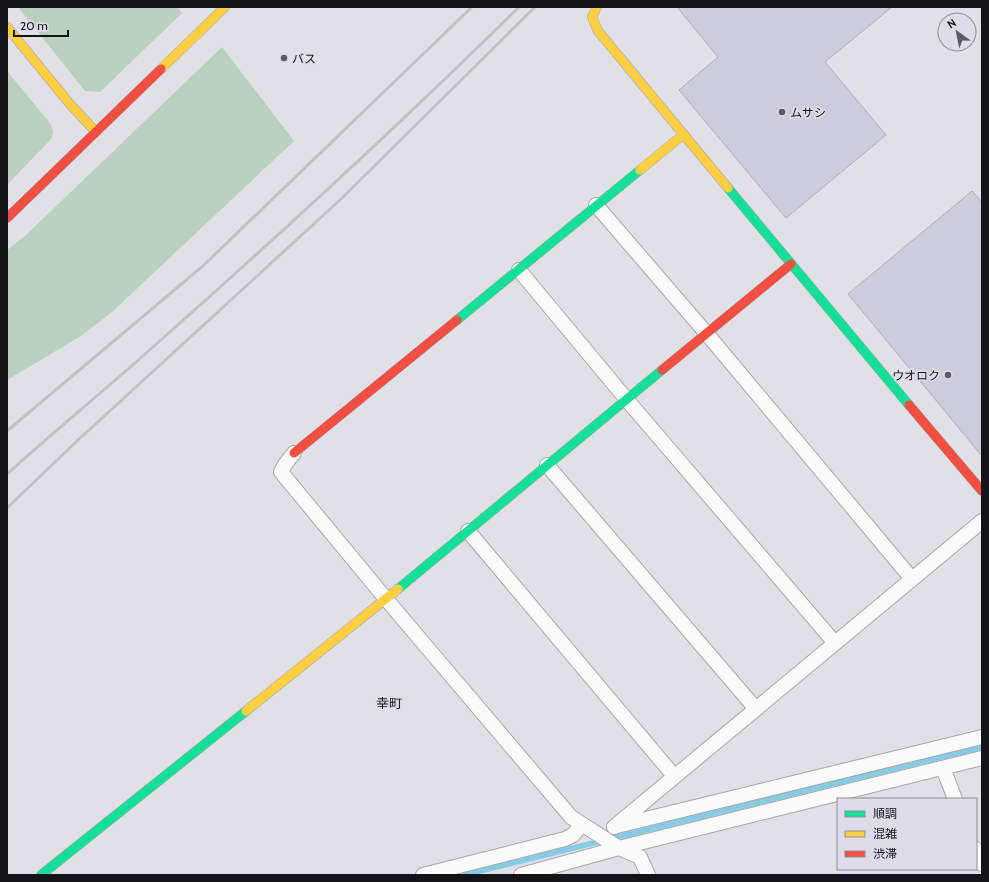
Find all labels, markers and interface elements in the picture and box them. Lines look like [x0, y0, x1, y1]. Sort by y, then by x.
scale bar [14, 12, 68, 38]
north arrow [937, 12, 977, 52]
text: N [944, 16, 959, 32]
text: 20 m [20, 18, 48, 33]
place label: バス [292, 51, 316, 66]
marker: バス [279, 53, 289, 63]
place label: ムサシ [790, 105, 826, 120]
marker: ムサシ [777, 107, 787, 117]
place label: ウオロク [892, 368, 940, 383]
marker: ウオロク [943, 370, 953, 380]
district label: 幸町 [376, 695, 402, 711]
legend [837, 798, 977, 870]
text: 順調 [873, 806, 897, 821]
text: 混雑 [873, 826, 897, 841]
text: 渋滞 [873, 846, 897, 861]

